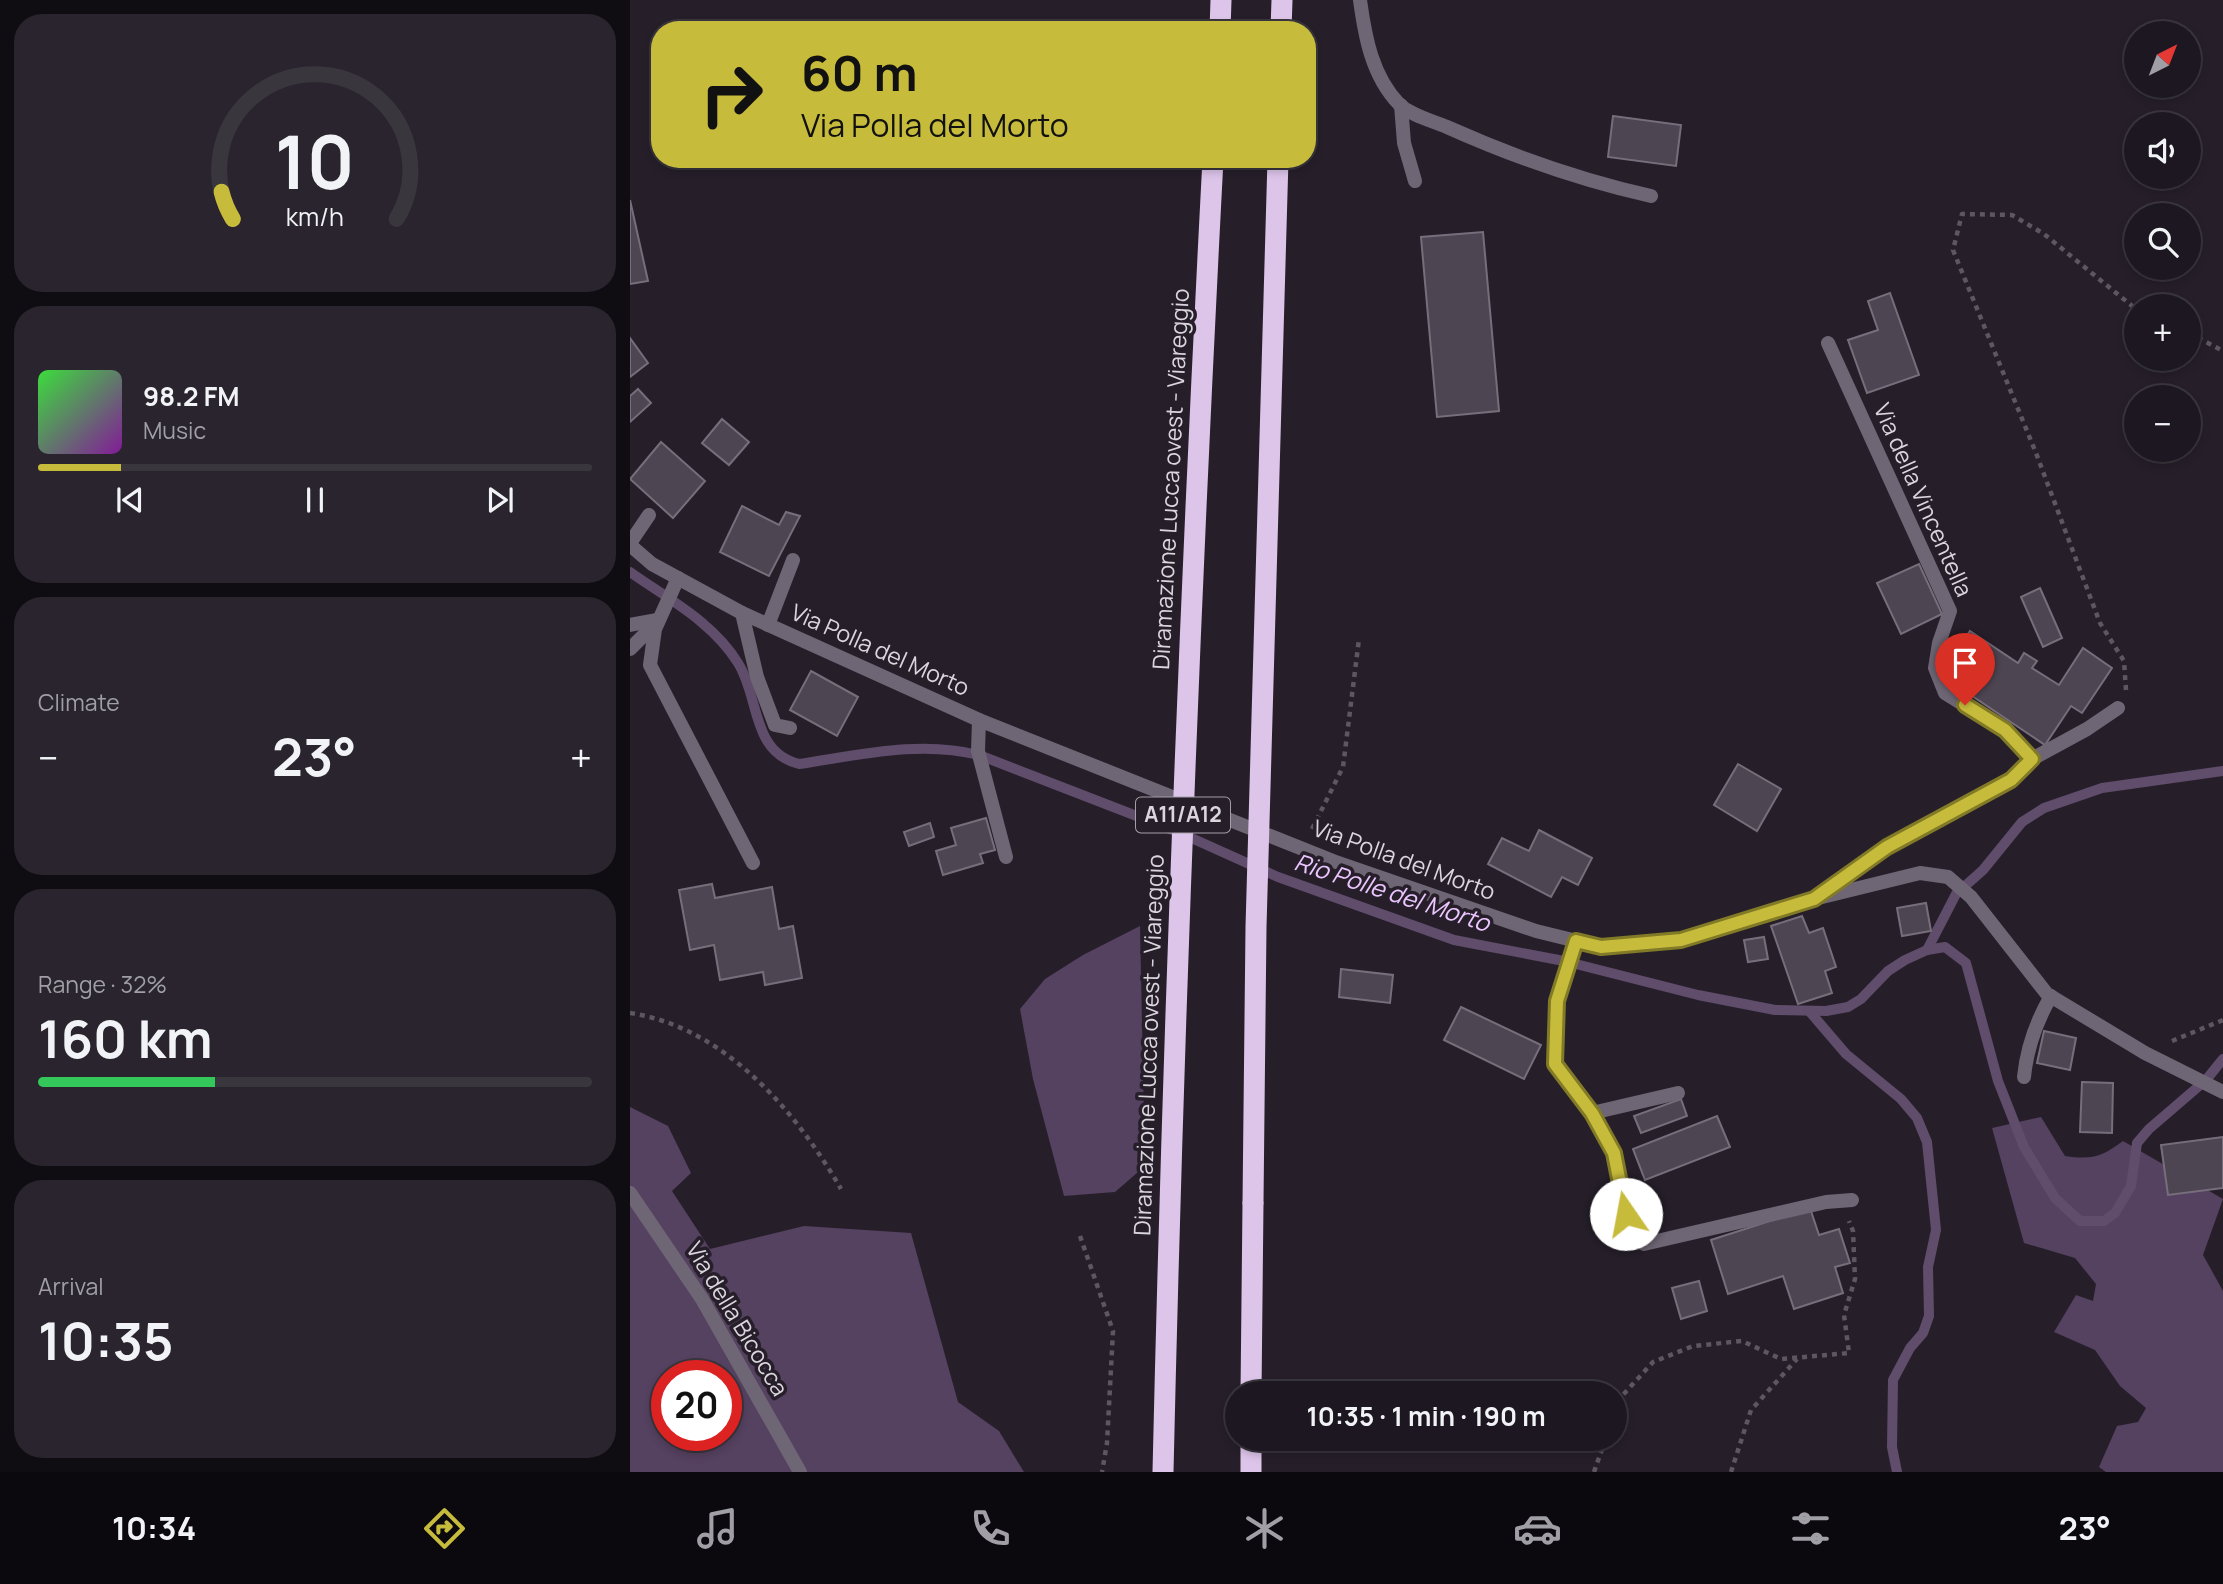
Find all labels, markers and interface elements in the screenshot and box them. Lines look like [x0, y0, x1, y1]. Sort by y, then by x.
north arrow [2124, 21, 2202, 98]
map controls [2124, 21, 2201, 462]
text: 60 m [801, 39, 918, 106]
icon: right [686, 49, 777, 140]
text: Via Polla del Morto [801, 103, 1069, 147]
text: 10 [275, 111, 355, 211]
button: sound [2124, 112, 2201, 189]
text: km/h [286, 199, 344, 234]
button: search [2124, 203, 2201, 280]
street label: Diramazione Lucca ovest - Viareggio [1144, 288, 1196, 670]
button: + [2124, 294, 2201, 371]
text: 98.2 FM [143, 378, 240, 414]
button: − [2124, 385, 2201, 462]
street label: Via della Vincentella [1867, 398, 1981, 601]
text: Music [143, 414, 206, 446]
icon: previous [111, 481, 149, 519]
icon: pause [296, 481, 334, 519]
icon: next [481, 481, 519, 519]
street label: Via Polla del Morto [786, 595, 975, 703]
pin [1935, 633, 1995, 705]
icon: arrive [1946, 644, 1984, 682]
text: Climate [38, 686, 120, 718]
text: 23° [272, 721, 357, 792]
text: − [38, 731, 59, 783]
text: + [570, 731, 592, 783]
road number: A11/A12 [1136, 798, 1230, 832]
street label: Via Polla del Morto [1309, 811, 1500, 907]
water label: Rio Polle del Morto [1291, 844, 1496, 939]
street label: Diramazione Lucca ovest - Viareggio [1125, 854, 1171, 1236]
text: Range · 32% [38, 968, 167, 1000]
text: 160 km [38, 1003, 212, 1074]
position arrow [1589, 1177, 1663, 1251]
street label: Via della Bicocca [679, 1235, 797, 1402]
text: Arrival [38, 1270, 104, 1302]
text: 10:35 [38, 1305, 174, 1376]
speed limit sign: 20 [651, 1360, 742, 1451]
text: 10:35 · 1 min · 190 m [1306, 1398, 1546, 1434]
icon: directions [420, 1504, 469, 1553]
icon: music [693, 1504, 742, 1553]
icon: phone [966, 1504, 1015, 1553]
icon: climate [1240, 1504, 1289, 1553]
icon: car [1513, 1504, 1562, 1553]
icon: filters [1786, 1504, 1835, 1553]
text: 10:34 [112, 1506, 196, 1550]
text: 23° [2059, 1506, 2111, 1550]

